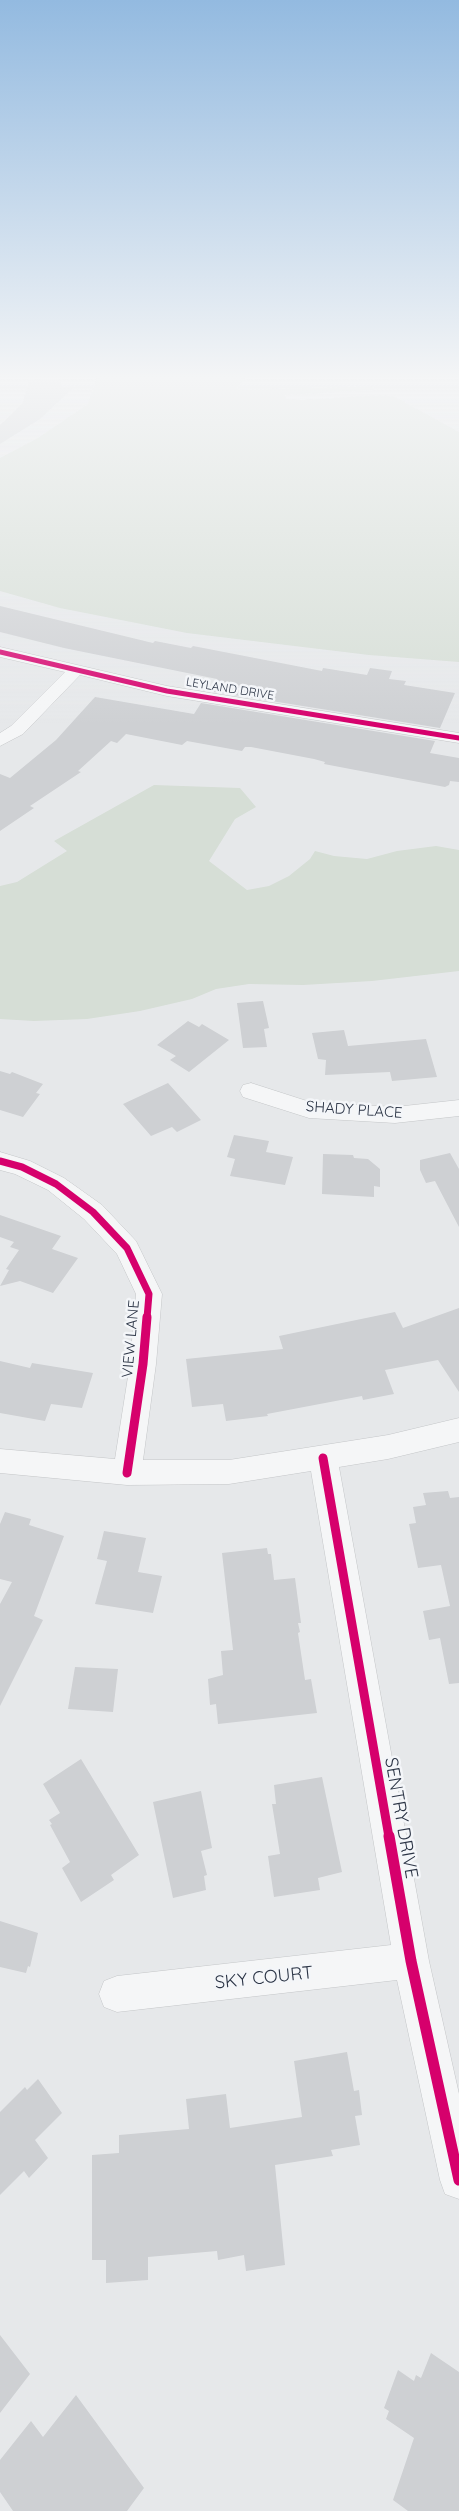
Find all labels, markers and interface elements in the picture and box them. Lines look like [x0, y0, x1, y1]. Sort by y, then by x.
street label: LEYLAND DRIVE [185, 675, 275, 703]
street label: SHADY PLACE [305, 1098, 403, 1122]
street label: VIEW LANE [119, 1299, 143, 1379]
street label: SENTRY DRIVE [380, 1756, 422, 1880]
street label: SKY COURT [214, 1962, 314, 1994]

